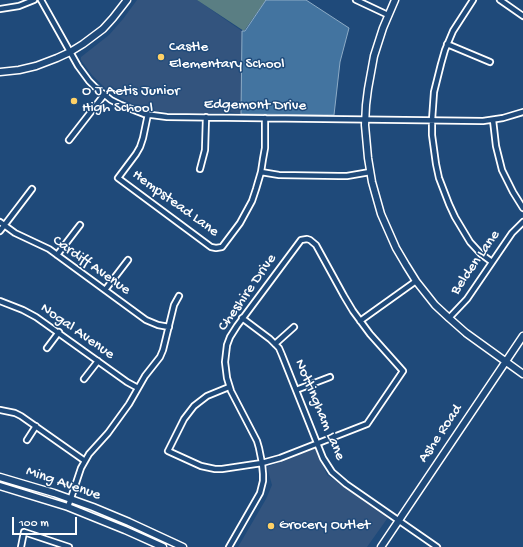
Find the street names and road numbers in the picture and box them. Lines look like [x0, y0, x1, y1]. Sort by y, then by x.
street label: Edgemont Drive [204, 96, 306, 116]
street label: Hempstead Lane [128, 166, 222, 242]
street label: Belden Lane [447, 227, 505, 299]
street label: Cardiff Avenue [48, 232, 134, 300]
street label: Cheshire Drive [215, 251, 281, 335]
street label: Nogal Avenue [36, 300, 118, 364]
street label: Nottingham Lane [290, 357, 348, 463]
street label: Ashe Road [415, 401, 467, 467]
street label: Ming Avenue [23, 463, 103, 505]

